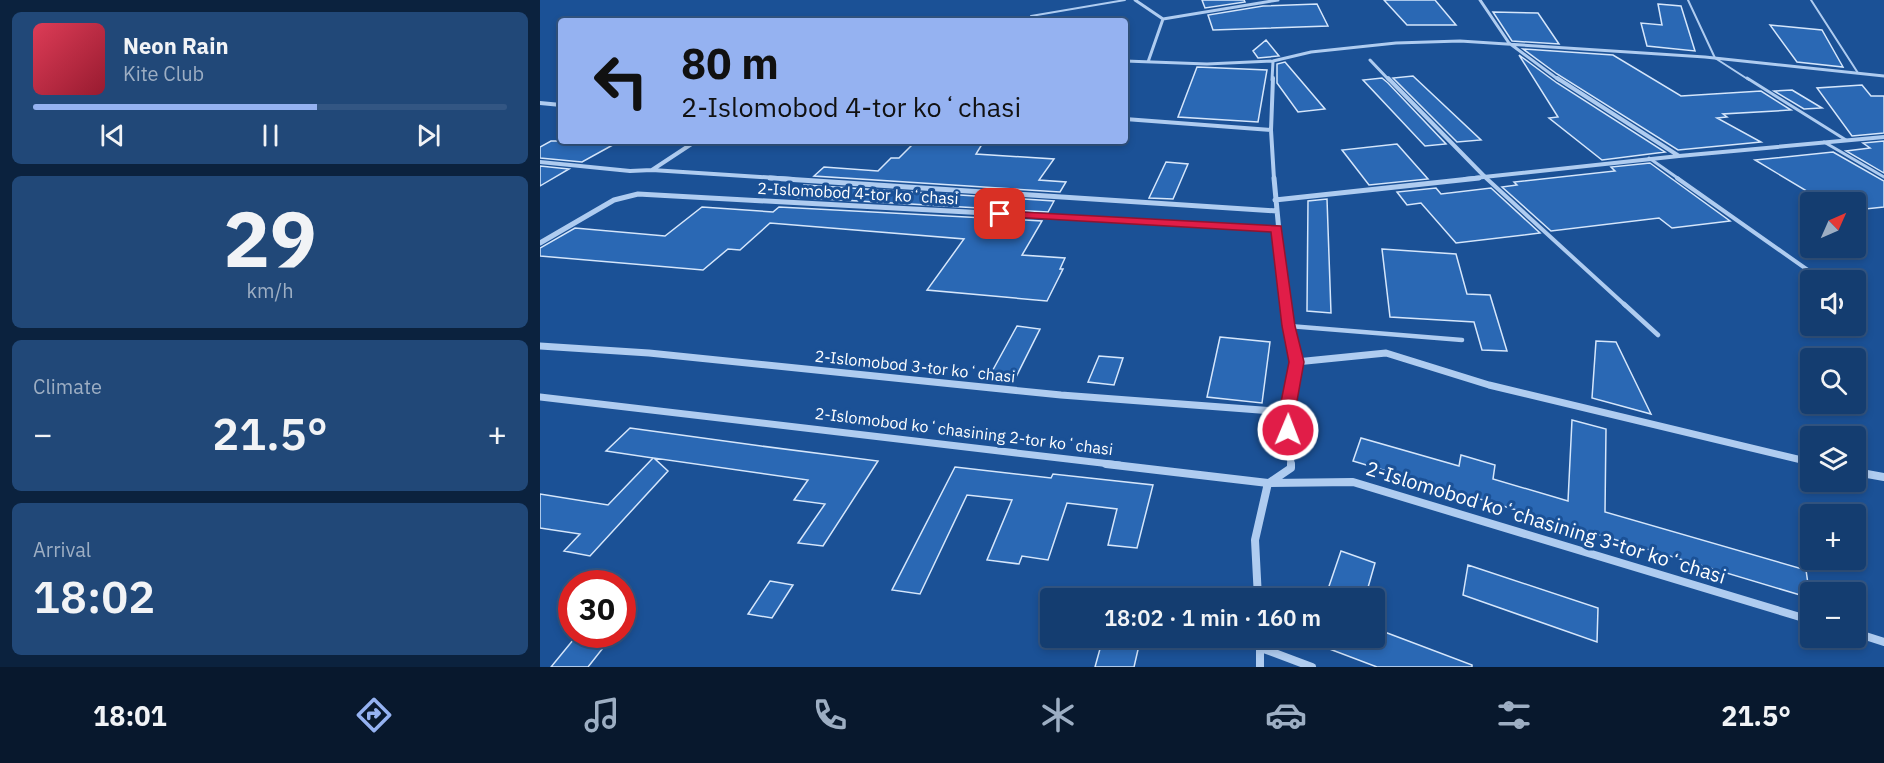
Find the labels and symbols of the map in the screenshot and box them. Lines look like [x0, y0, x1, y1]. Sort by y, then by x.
street label: 2-Islomobod 4-tor koʻchasi [757, 178, 959, 208]
pin [974, 188, 1025, 239]
north arrow [1800, 192, 1866, 258]
street label: 2-Islomobod 3-tor koʻchasi [814, 346, 1016, 386]
position arrow [1256, 398, 1320, 462]
street label: 2-Islomobod koʻchasining 2-tor koʻchasi [814, 403, 1114, 459]
street label: 2-Islomobod koʻchasining 3-tor koʻchasi [1363, 454, 1729, 590]
speed limit sign: 30 [558, 570, 636, 648]

